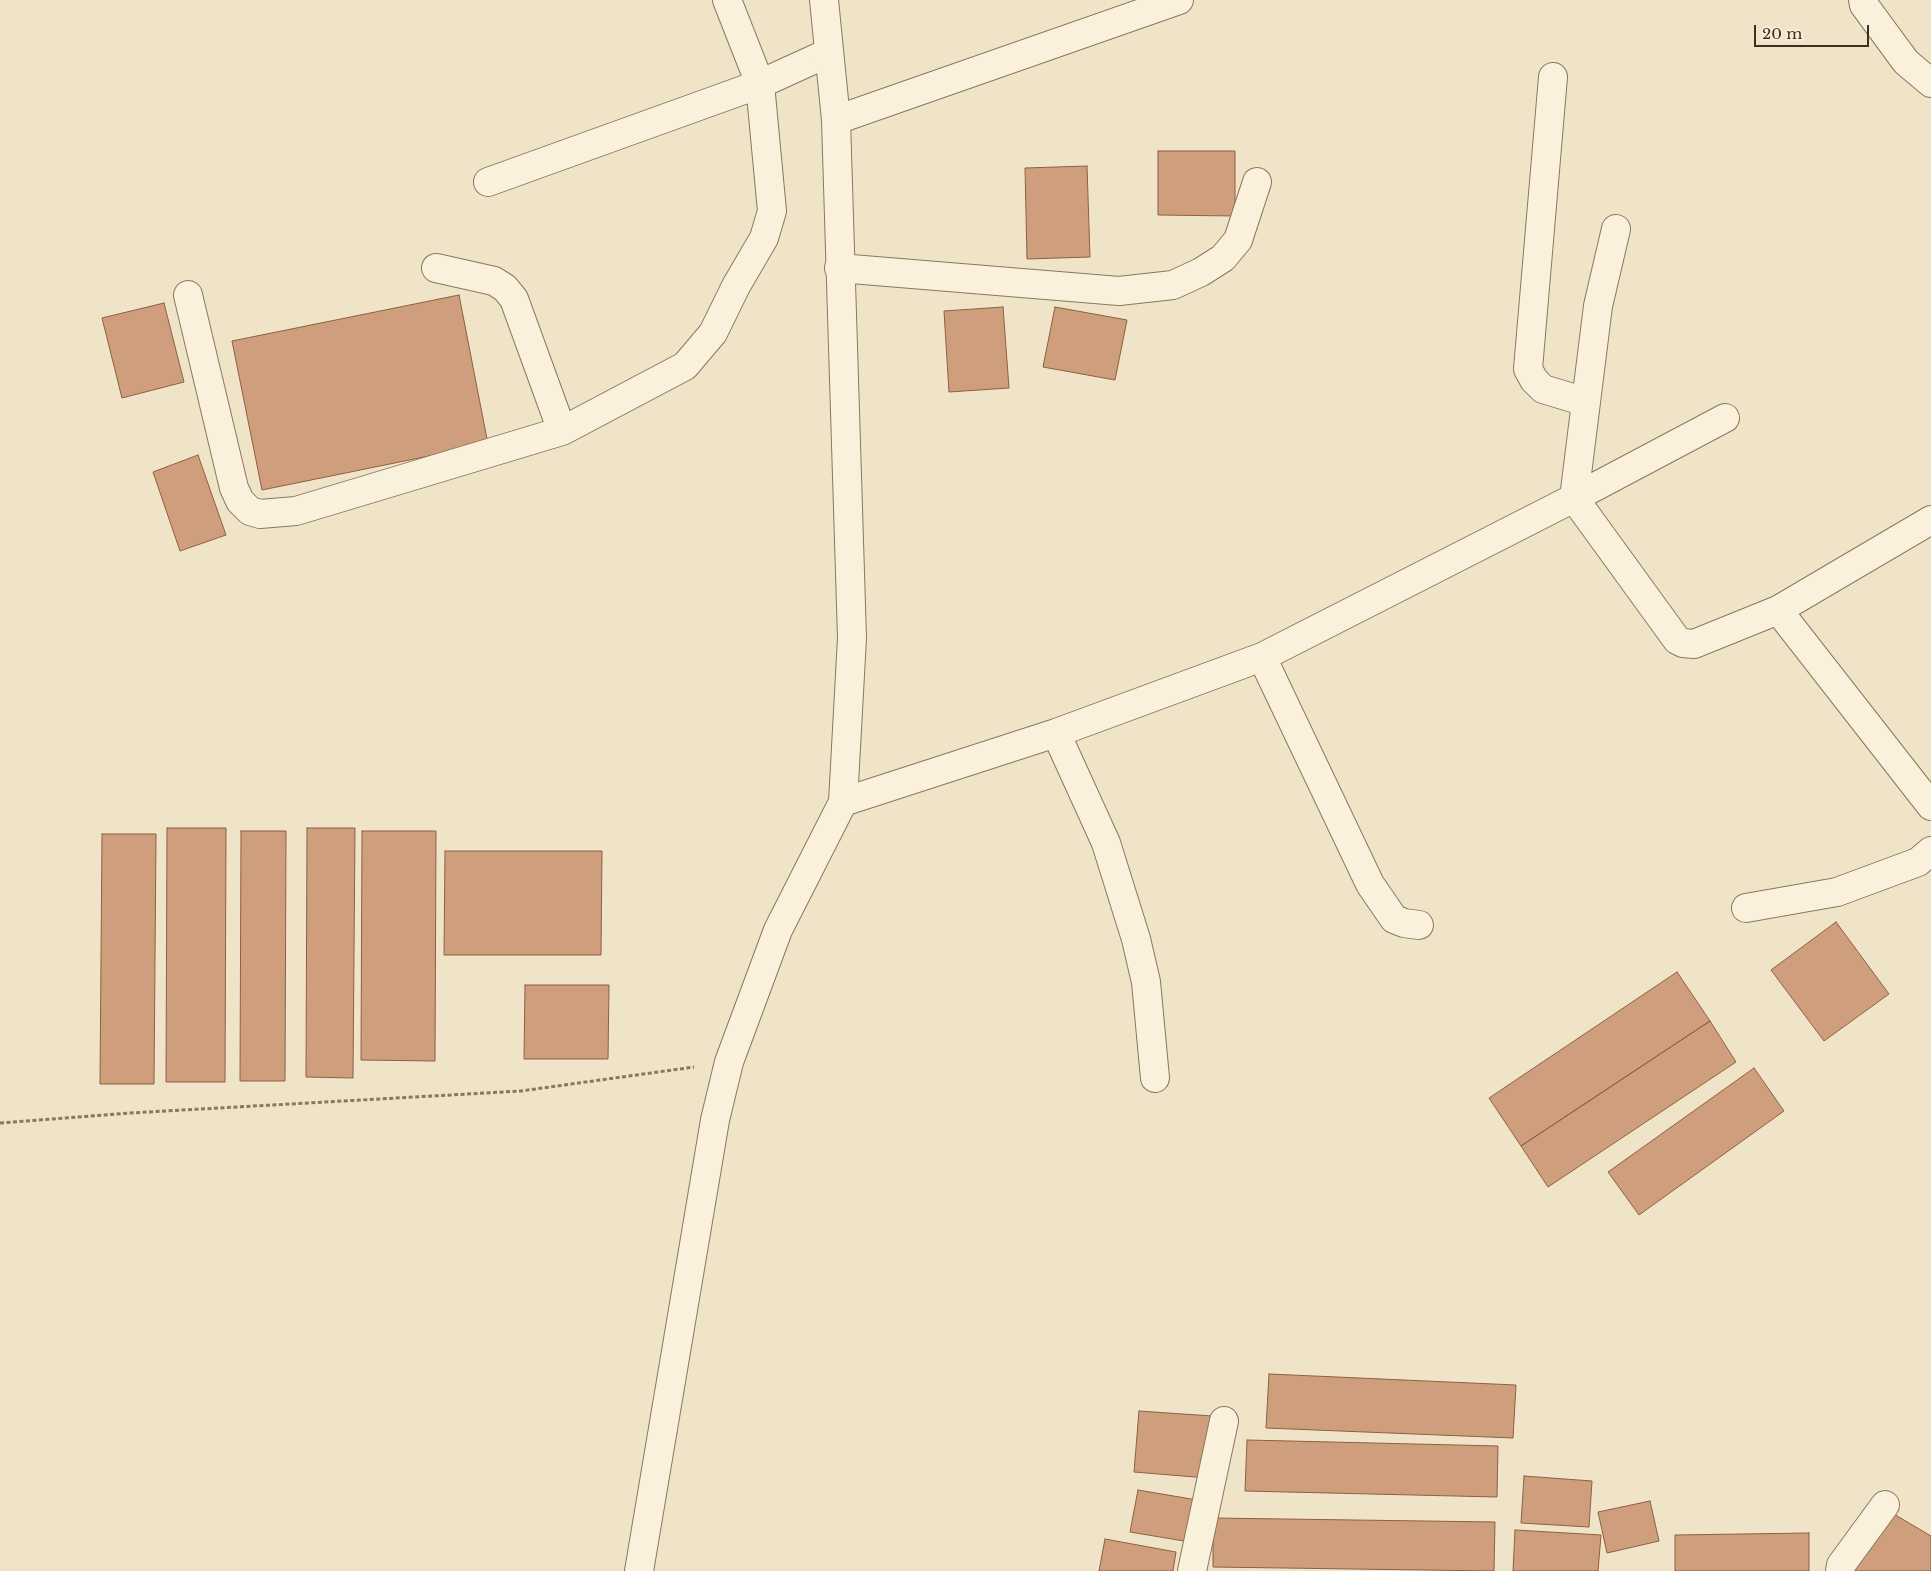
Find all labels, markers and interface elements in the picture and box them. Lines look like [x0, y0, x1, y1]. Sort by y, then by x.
scale bar [1756, 15, 1871, 47]
text: 20 m [1762, 24, 1802, 43]

